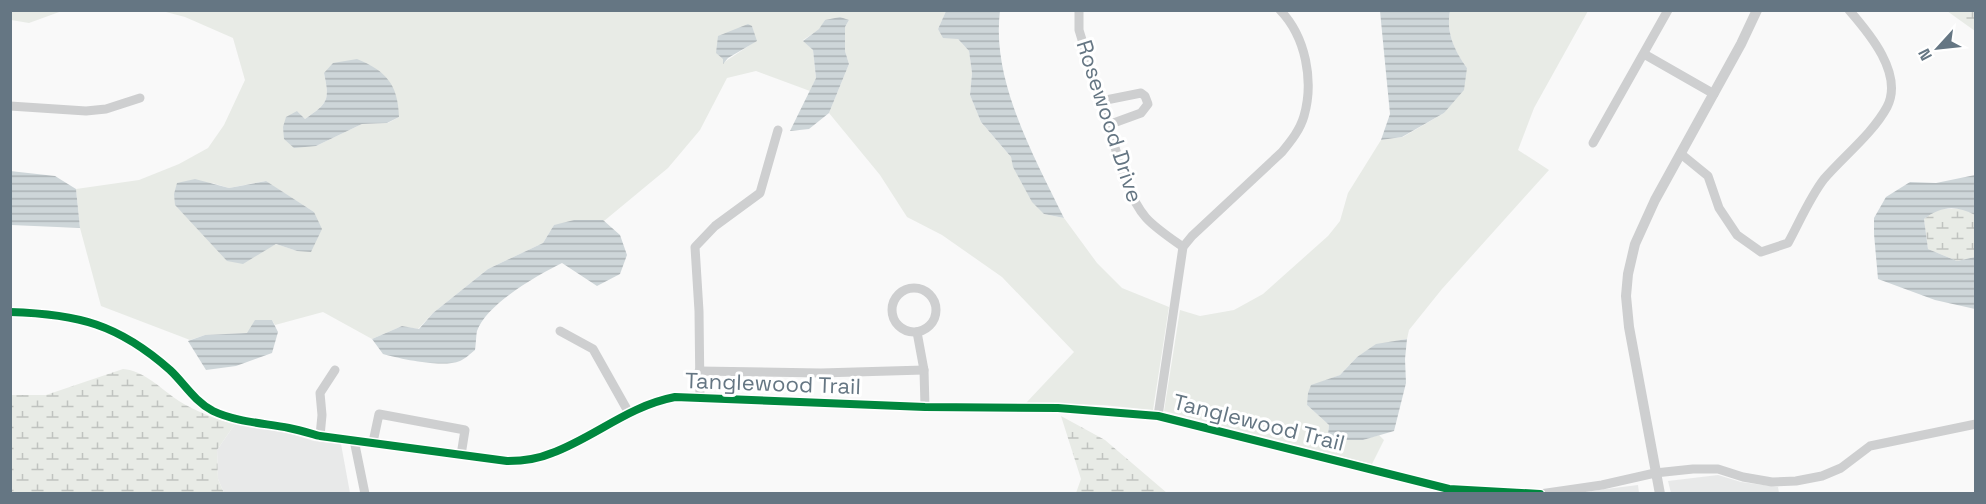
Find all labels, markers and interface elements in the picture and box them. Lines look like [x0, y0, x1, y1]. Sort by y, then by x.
north arrow [1908, 18, 1968, 78]
street label: Rosewood Drive [1071, 36, 1149, 206]
text: N [1913, 45, 1937, 64]
street label: Tanglewood Trail [685, 366, 861, 400]
street label: Tanglewood Trail [1170, 387, 1348, 457]

